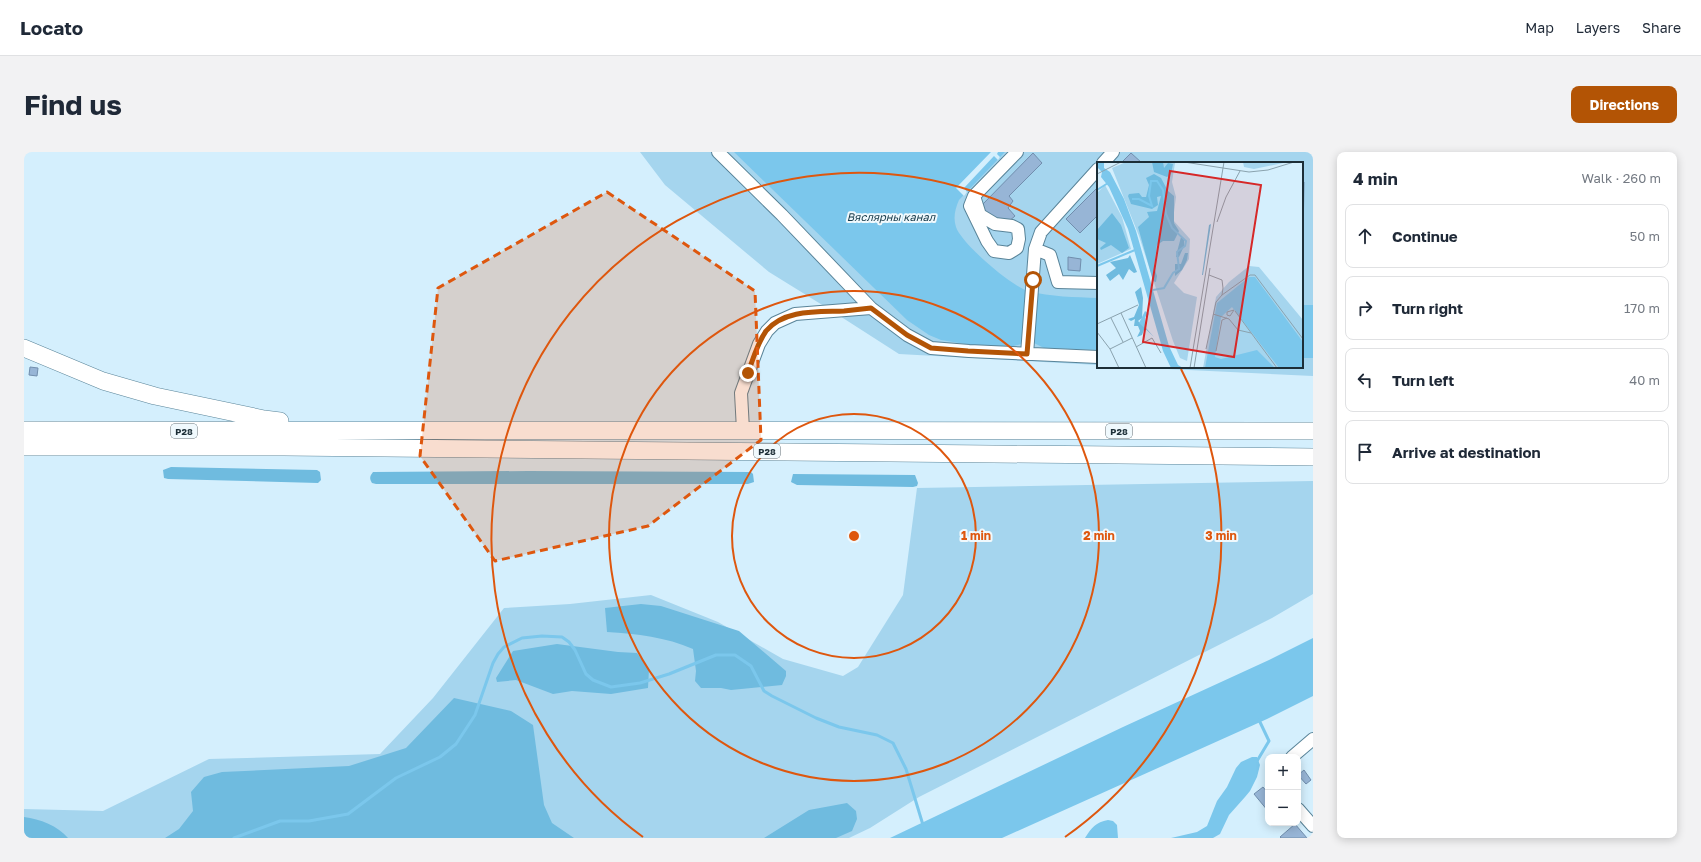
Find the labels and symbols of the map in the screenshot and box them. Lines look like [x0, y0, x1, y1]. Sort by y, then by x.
inset map [1097, 162, 1303, 368]
water label: Вяслярны канал [847, 210, 937, 224]
route start [1024, 271, 1042, 289]
route end [739, 364, 757, 382]
road number: Р28 [171, 424, 197, 438]
road number: Р28 [1106, 424, 1132, 438]
road number: Р28 [754, 444, 780, 458]
text: 1 min [961, 528, 991, 543]
text: 2 min [1083, 528, 1115, 543]
text: 3 min [1205, 528, 1237, 543]
centre of rings [847, 529, 861, 543]

